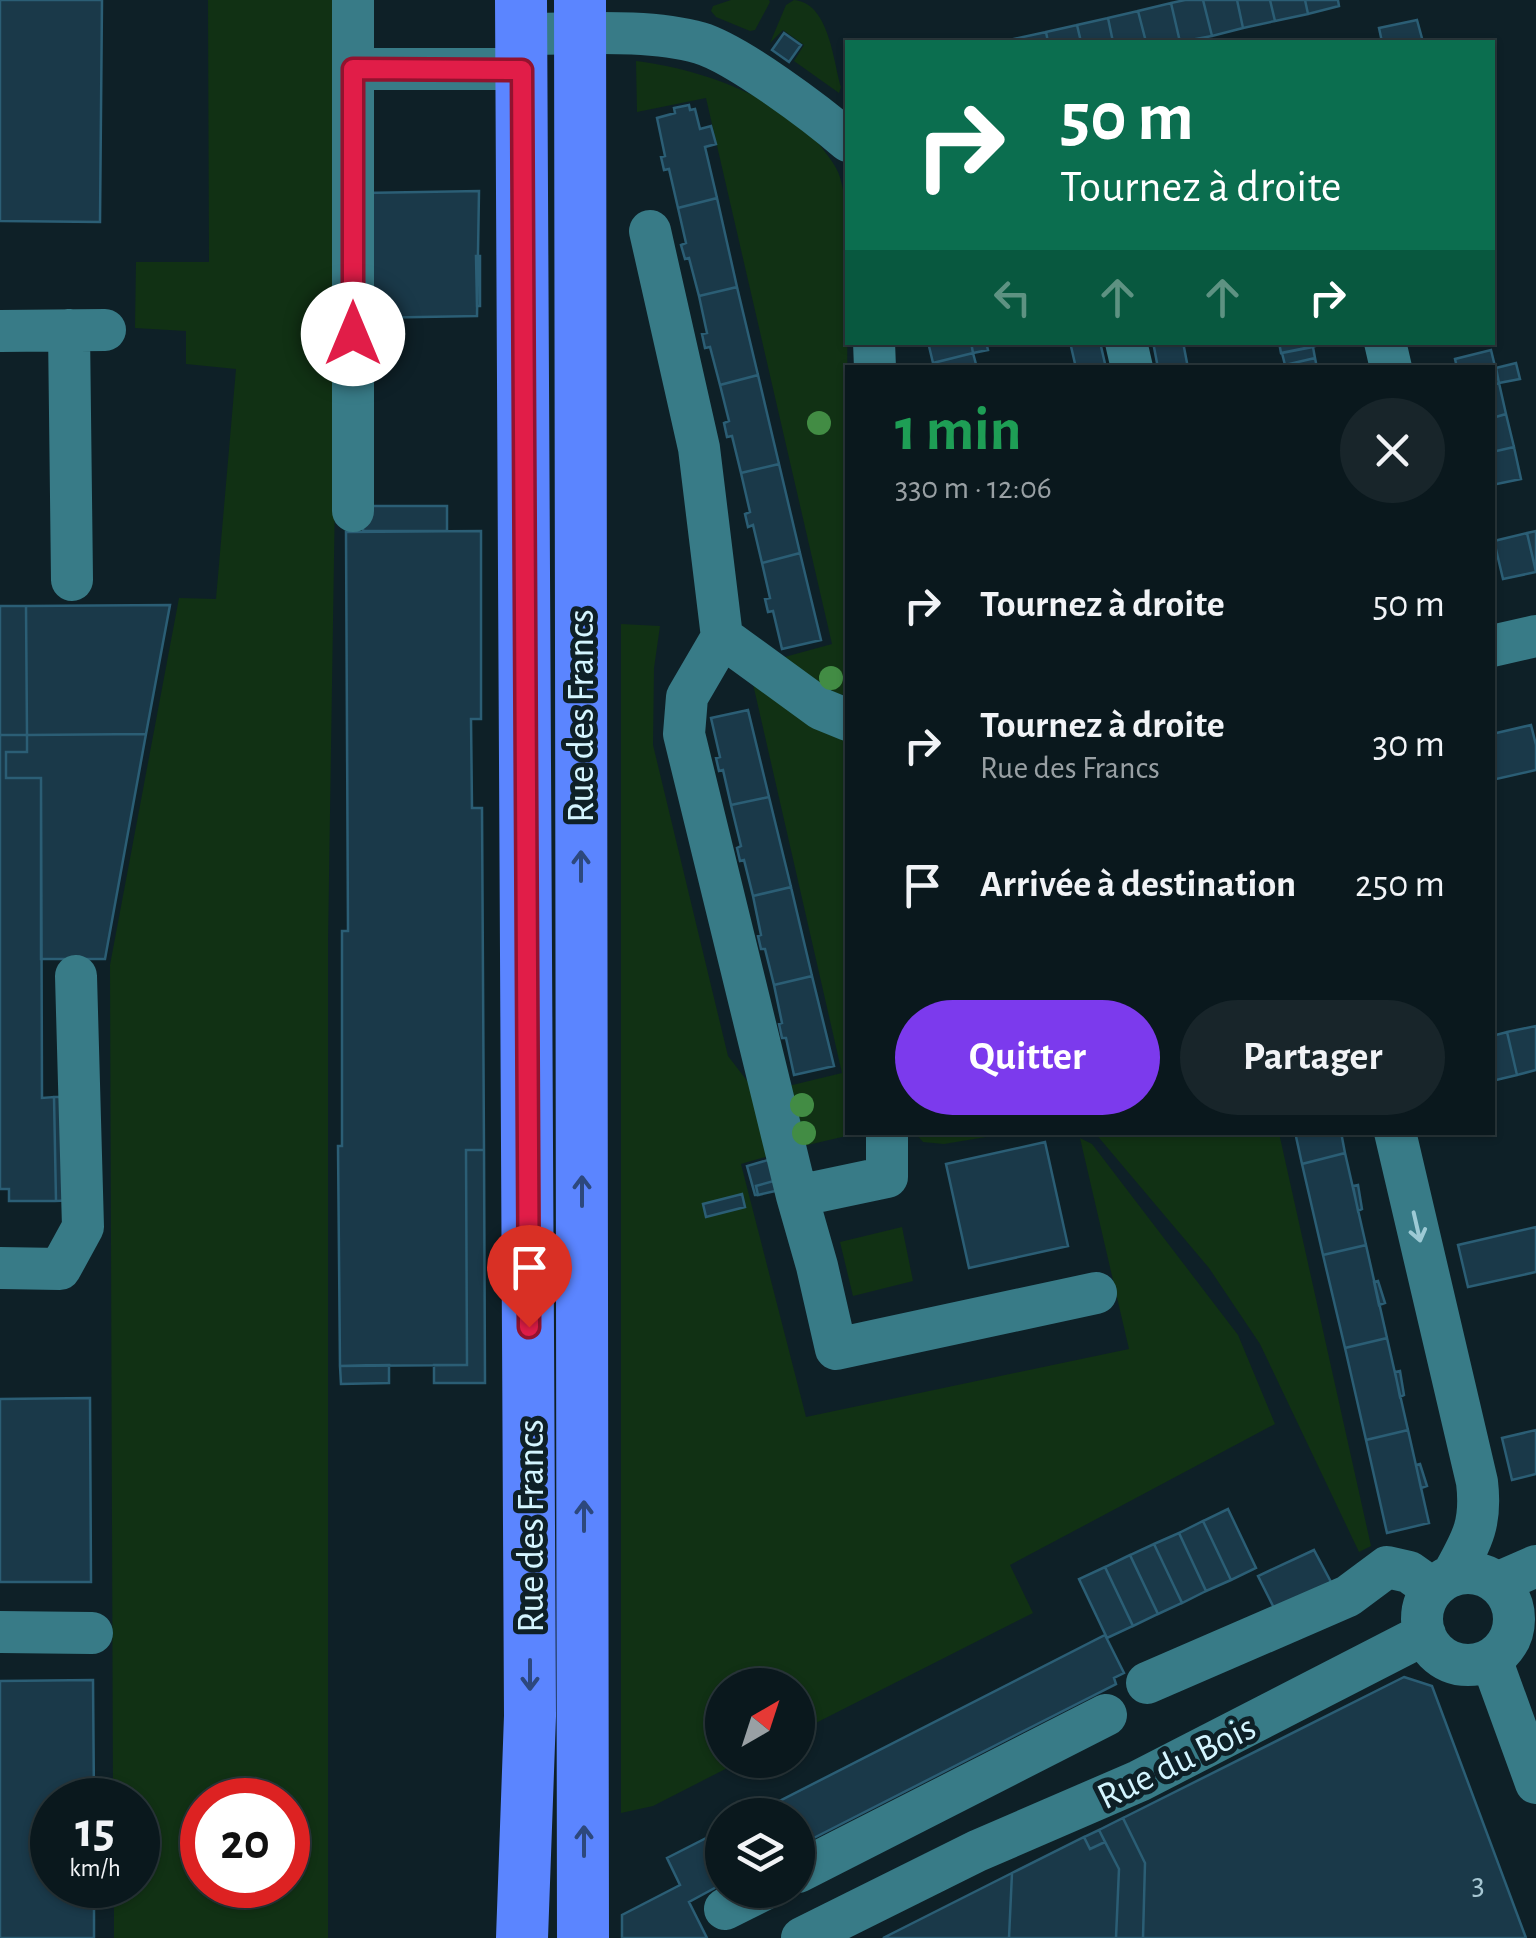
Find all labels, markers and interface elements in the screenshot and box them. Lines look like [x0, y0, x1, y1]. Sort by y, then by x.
icon: right [895, 80, 1025, 210]
text: 50 m [1060, 83, 1194, 153]
text: Tournez à droite [1060, 165, 1342, 210]
icon: left [985, 270, 1040, 325]
icon: ahead [1090, 270, 1145, 325]
icon: ahead [1195, 270, 1250, 325]
icon: right [1300, 270, 1355, 325]
position arrow [301, 282, 405, 386]
button: close [1340, 398, 1445, 503]
text: 1 min [895, 401, 1021, 461]
text: 330 m · 12:06 [895, 472, 1052, 504]
icon: right [895, 578, 950, 633]
text: Tournez à droite [980, 586, 1225, 624]
text: 50 m [1372, 586, 1445, 624]
street label: Rue des Francs [563, 609, 601, 823]
text: Tournez à droite [980, 707, 1225, 745]
icon: right [895, 718, 950, 773]
text: 30 m [1373, 726, 1445, 764]
text: Rue des Francs [980, 752, 1160, 784]
one-way arrow [572, 850, 590, 882]
icon: arrive [895, 858, 950, 913]
text: Arrivée à destination [980, 866, 1296, 904]
text: 250 m [1355, 866, 1445, 904]
button: Quitter [895, 1000, 1160, 1115]
button: Partager [1180, 1000, 1445, 1115]
one-way arrow [572, 1175, 592, 1208]
one-way arrow [1409, 1211, 1427, 1243]
pin [487, 1225, 572, 1328]
icon: arrive [502, 1240, 557, 1295]
street label: Rue des Francs [513, 1419, 551, 1633]
one-way arrow [574, 1500, 594, 1532]
one-way arrow [520, 1658, 540, 1691]
north arrow [705, 1668, 815, 1778]
map controls [705, 1668, 815, 1908]
street label: Rue du Bois [1092, 1708, 1262, 1817]
speed limit sign: 20 [180, 1778, 310, 1908]
button: layers [705, 1798, 815, 1908]
text: 15 [75, 1806, 115, 1856]
one-way arrow [574, 1825, 594, 1858]
text: km/h [69, 1856, 121, 1881]
house number: 3 [1471, 1868, 1485, 1900]

